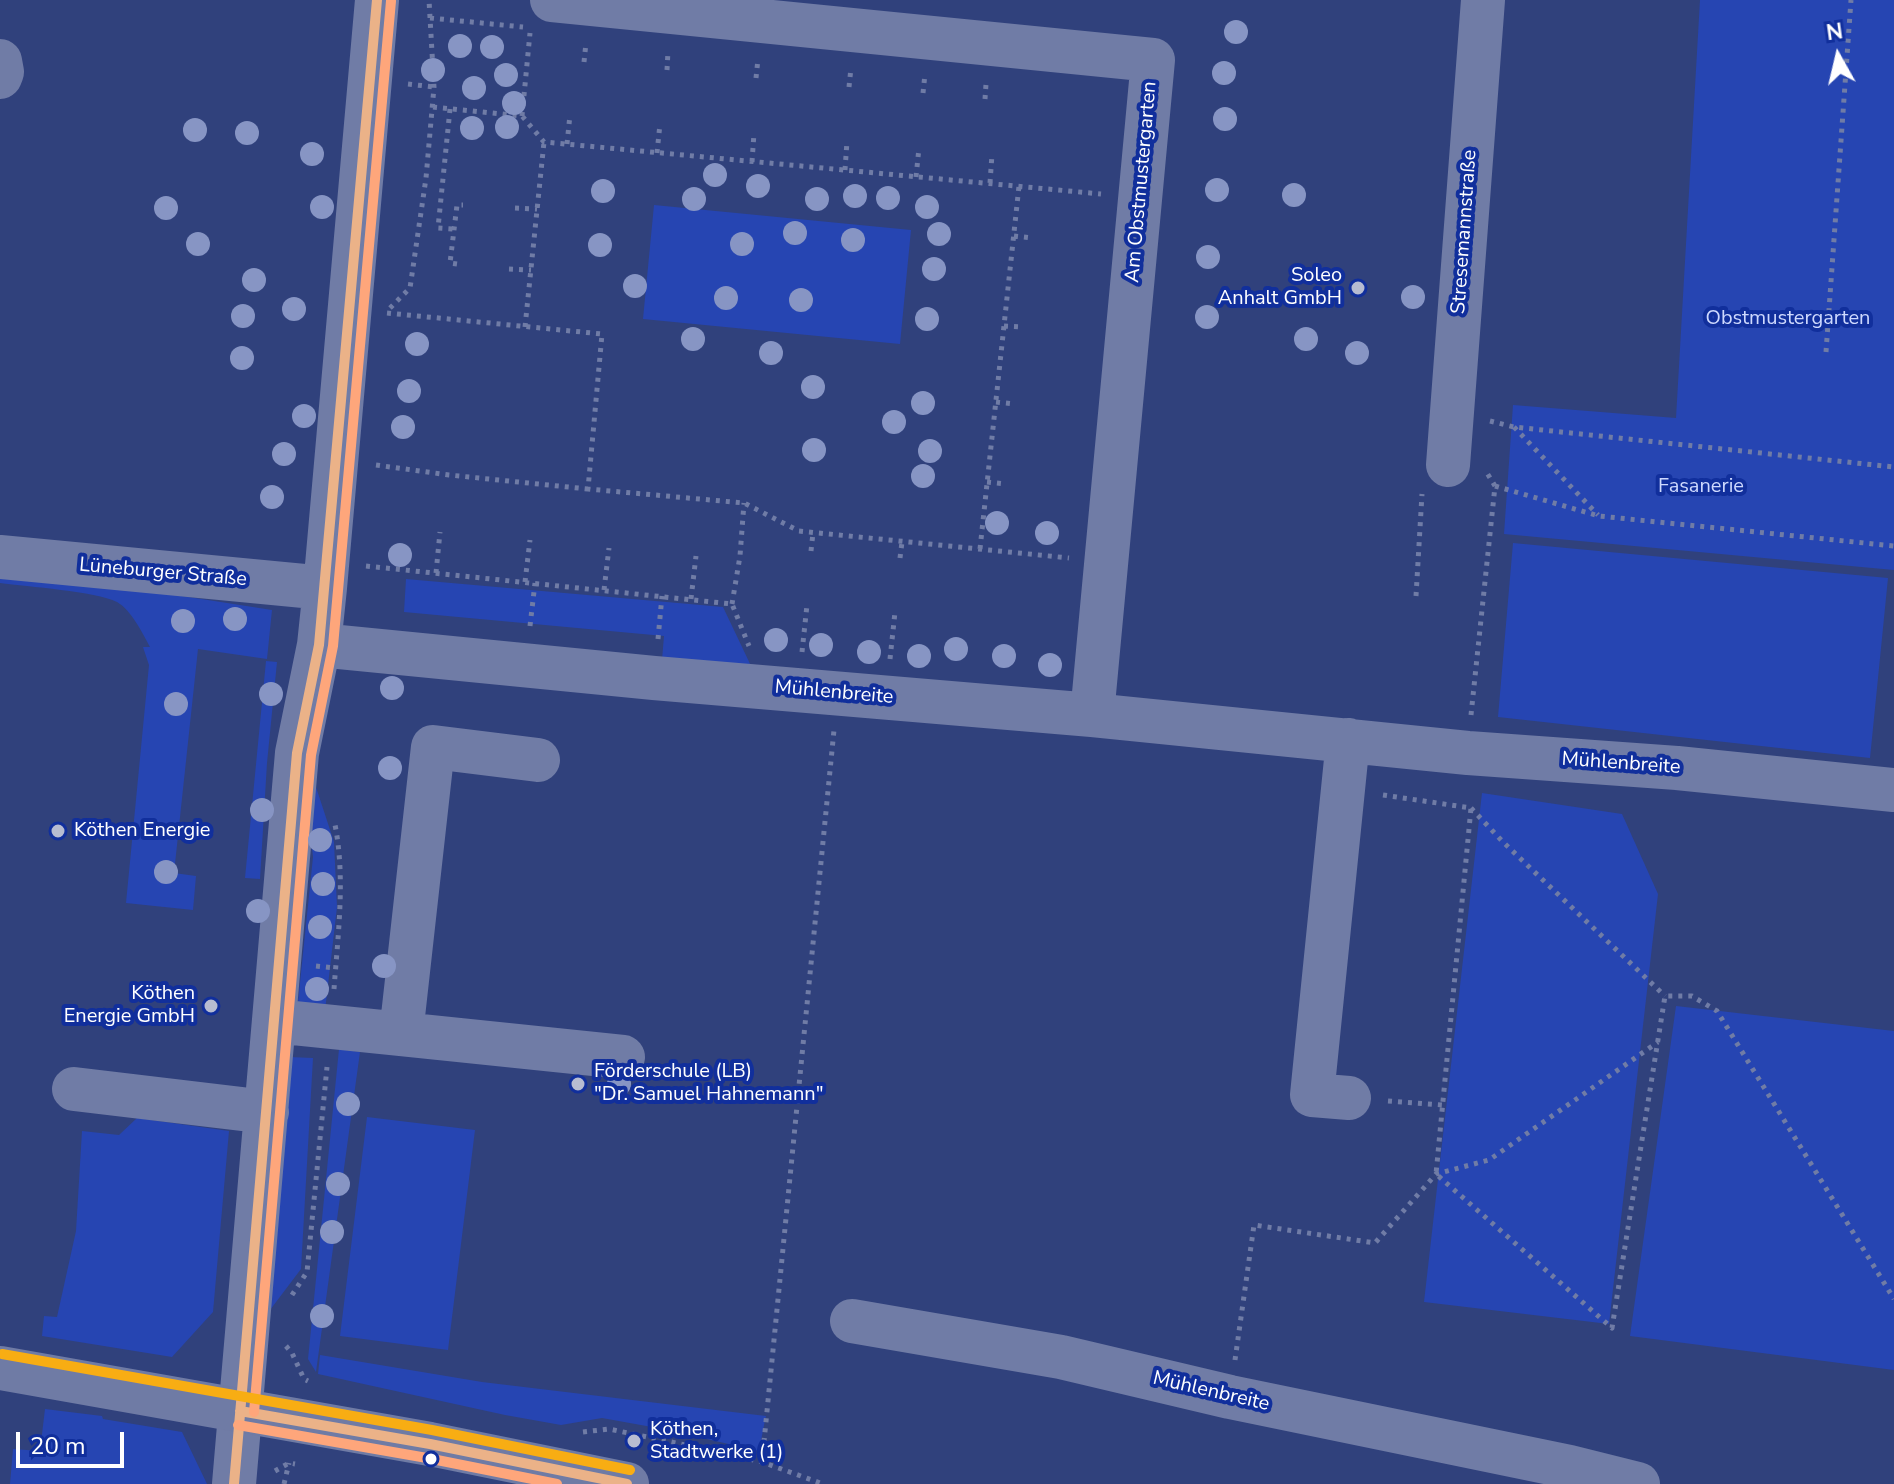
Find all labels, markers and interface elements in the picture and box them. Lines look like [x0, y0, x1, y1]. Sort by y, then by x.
north arrow [1798, 16, 1878, 96]
text: N [1824, 16, 1845, 48]
street label: Am Obstmustergarten [1121, 80, 1163, 284]
street label: Stresemannstraße [1447, 149, 1483, 315]
place label: Soleo Anhalt GmbH [1218, 264, 1342, 311]
marker: Soleo Anhalt GmbH [1349, 279, 1367, 297]
park label: Obstmustergarten [1706, 307, 1870, 331]
park label: Fasanerie [1658, 475, 1744, 499]
street label: Lüneburger Straße [78, 554, 248, 592]
street label: Mühlenbreite [774, 676, 894, 710]
street label: Mühlenbreite [1561, 748, 1681, 780]
place label: Köthen Energie [74, 819, 210, 843]
marker: Köthen Energie [49, 822, 67, 840]
place label: Köthen Energie GmbH [64, 982, 195, 1029]
marker: Köthen Energie GmbH [202, 997, 220, 1015]
place label: Förderschule (LB) "Dr. Samuel Hahnemann" [594, 1060, 823, 1107]
marker: Förderschule (LB) "Dr. Samuel Hahnemann" [569, 1075, 587, 1093]
street label: Mühlenbreite [1150, 1367, 1272, 1417]
scale bar [20, 1416, 128, 1466]
place label: Köthen, Stadtwerke (1) [650, 1418, 783, 1465]
text: 20 m [30, 1430, 86, 1462]
marker: Köthen, Stadtwerke (1) [625, 1432, 643, 1450]
unlabelled marker [423, 1451, 439, 1467]

